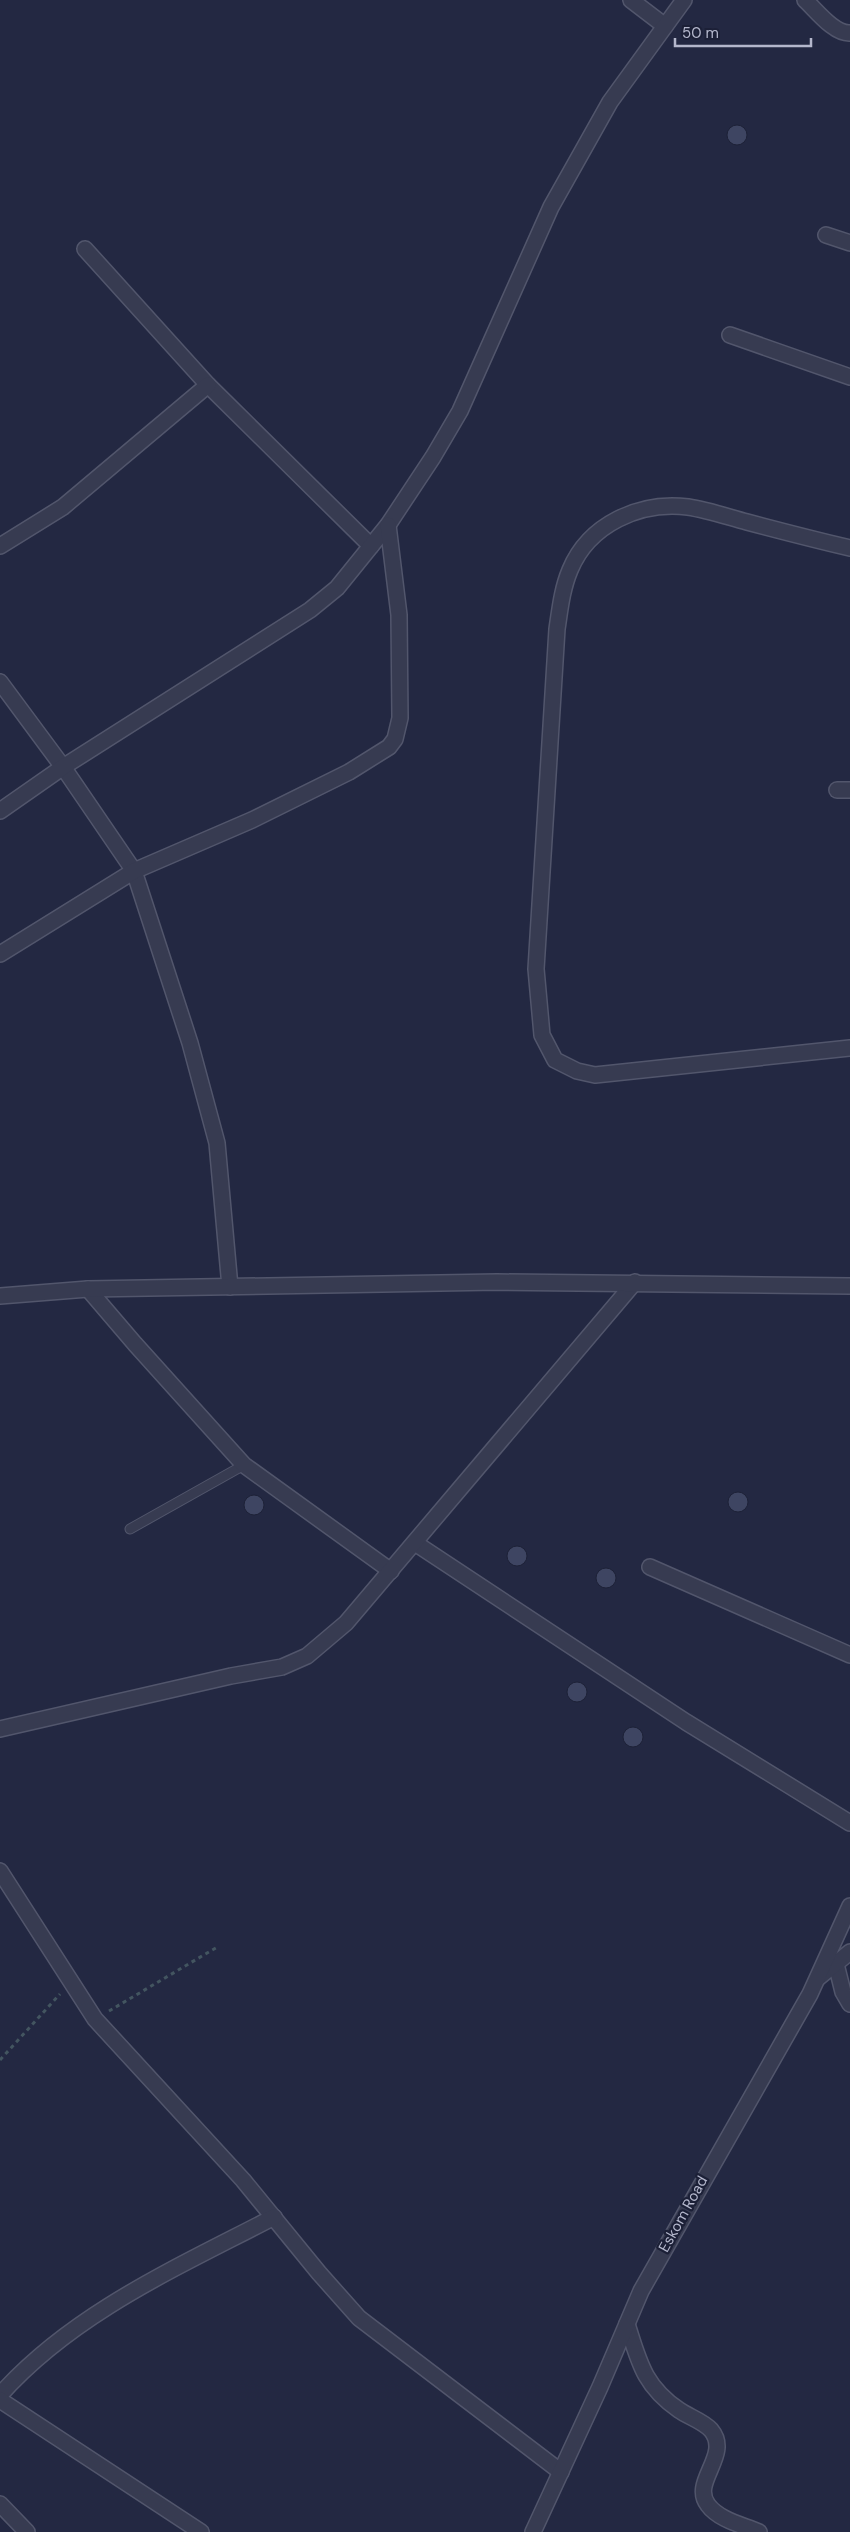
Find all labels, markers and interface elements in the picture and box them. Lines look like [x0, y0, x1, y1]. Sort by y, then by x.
scale bar [675, 15, 811, 47]
text: 50 m [682, 23, 719, 43]
street label: Eskom Road [654, 2172, 712, 2256]

